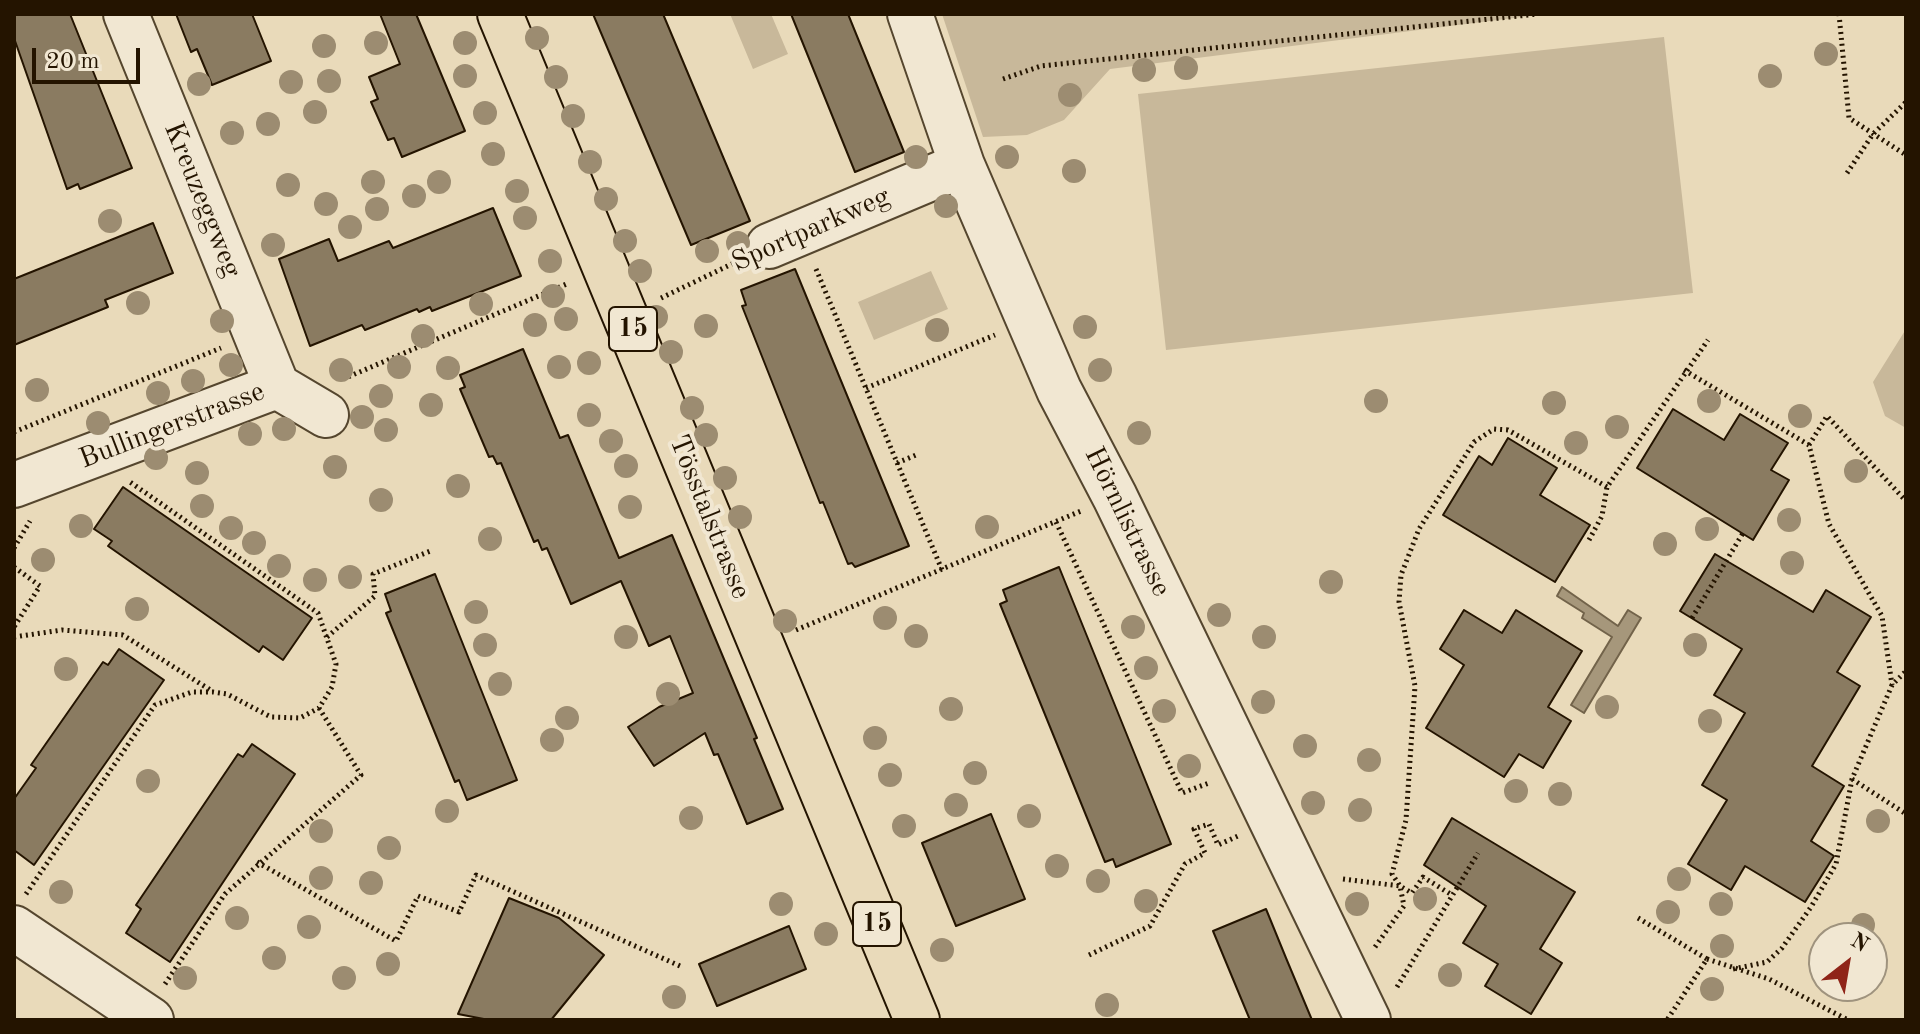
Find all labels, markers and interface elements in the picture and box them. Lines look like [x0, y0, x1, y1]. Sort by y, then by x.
scale bar [36, 32, 144, 82]
text: 20 m [46, 50, 100, 74]
street label: Kreuzeggweg [156, 118, 248, 282]
street label: Sportparkweg [727, 180, 895, 280]
road number: 15 [609, 307, 657, 351]
street label: Bullingerstrasse [74, 375, 270, 477]
street label: Tösstalstrasse [661, 430, 757, 604]
street label: Hörnlistrasse [1076, 442, 1178, 602]
road number: 15 [853, 902, 901, 946]
north arrow [1808, 922, 1888, 1002]
text: N [1846, 929, 1872, 957]

